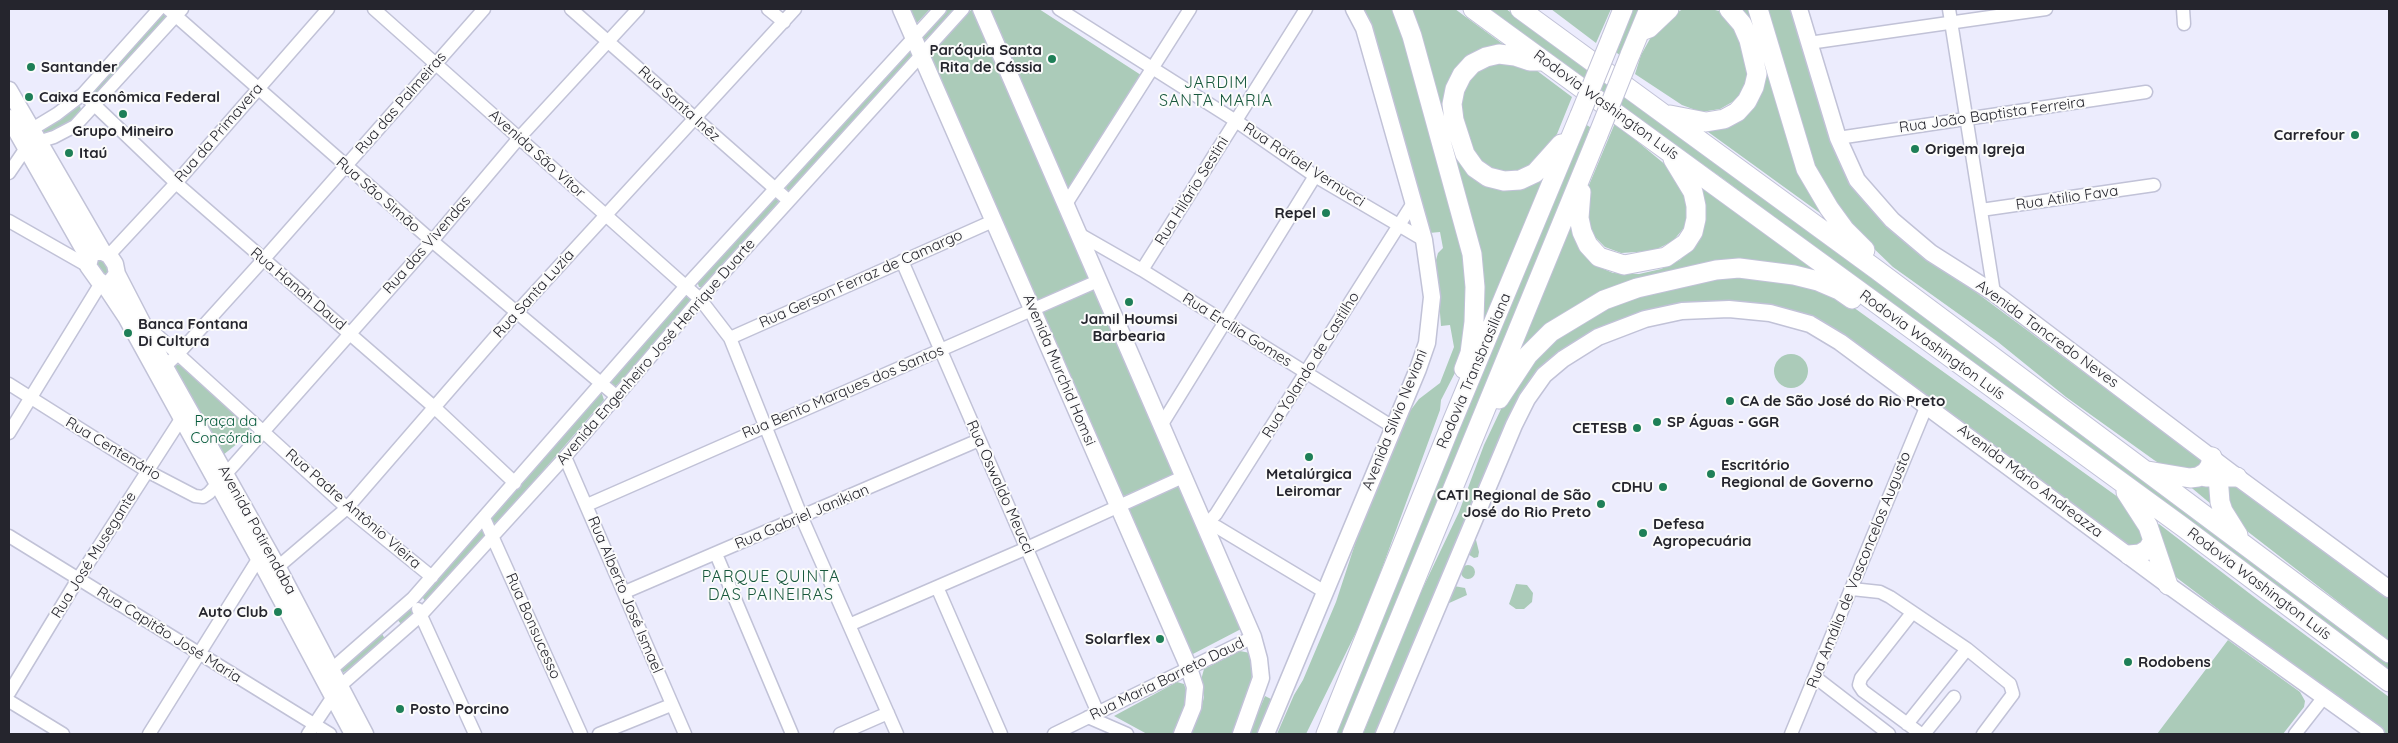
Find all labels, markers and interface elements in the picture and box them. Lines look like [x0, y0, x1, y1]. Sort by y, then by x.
place label: Paróquia Santa Rita de Cássia [929, 41, 1042, 76]
street label: Rodovia Washington Luís [1530, 46, 1682, 164]
street label: Rua das Palmeiras [352, 48, 450, 158]
marker: Paróquia Santa Rita de Cássia [1046, 53, 1058, 65]
place label: Santander [41, 58, 118, 76]
marker: Santander [25, 61, 37, 73]
street label: Rua Santa Inêz [634, 62, 724, 146]
district label: JARDIM SANTA MARIA [1158, 73, 1274, 111]
street label: Rua da Primavera [171, 80, 267, 186]
place label: Caixa Econômica Federal [39, 88, 220, 106]
marker: Caixa Econômica Federal [23, 91, 35, 103]
street label: Rua João Baptista Ferreira [1898, 93, 2086, 137]
street label: Avenida São Vítor [485, 106, 589, 202]
marker: Grupo Mineiro [117, 108, 129, 120]
street label: Rua Rafael Vernucci [1240, 119, 1368, 211]
place label: Grupo Mineiro [72, 122, 174, 140]
place label: Carrefour [2274, 126, 2345, 144]
marker: Carrefour [2349, 129, 2361, 141]
street label: Rua Hilário Sestini [1151, 133, 1233, 249]
place label: Origem Igreja [1925, 140, 2025, 158]
marker: Origem Igreja [1909, 143, 1921, 155]
place label: Itaú [79, 144, 107, 162]
marker: Itaú [63, 147, 75, 159]
street label: Rua São Simão [332, 154, 424, 236]
street label: Rua Atilio Fava [2015, 182, 2119, 214]
street label: Rua das Vivendas [379, 192, 475, 298]
place label: Repel [1275, 204, 1316, 222]
marker: Repel [1320, 207, 1332, 219]
street label: Rua Gerson Ferraz de Camargo [757, 226, 965, 332]
street label: Avenida Engenheiro José Henrique Duarte [553, 235, 759, 469]
street label: Rua Hanah Daud [247, 244, 349, 334]
street label: Rua Santa Luzia [490, 246, 578, 342]
street label: Avenida Tancredo Neves [1972, 276, 2122, 392]
street label: Rodovia Washington Luís [1856, 286, 2008, 404]
street label: Rua Ercília Gomes [1179, 289, 1295, 371]
street label: Rua Yolando de Castilho [1259, 289, 1363, 441]
street label: Rodovia Transbrasiliana [1433, 290, 1515, 452]
street label: Avenida Murchid Homsi [1019, 292, 1099, 448]
marker: Jamil Houmsi Barbearia [1123, 296, 1135, 308]
place label: Jamil Houmsi Barbearia [1081, 310, 1177, 345]
place label: Banca Fontana Di Cultura [138, 315, 248, 350]
marker: Banca Fontana Di Cultura [122, 327, 134, 339]
street label: Rua Bento Marques dos Santos [739, 341, 947, 443]
street label: Avenida Sílvio Neviani [1359, 347, 1431, 493]
place label: CA de São José do Rio Preto [1740, 392, 1945, 410]
marker: CA de São José do Rio Preto [1724, 395, 1736, 407]
park label: Praça da Concórdia [190, 412, 262, 447]
place label: SP Águas - GGR [1667, 413, 1779, 431]
street label: Rua Centenário [62, 414, 164, 484]
marker: SP Águas - GGR [1651, 416, 1663, 428]
street label: Rua Oswaldo Meucci [962, 417, 1038, 557]
place label: CETESB [1572, 419, 1627, 437]
street label: Avenida Mário Andreazza [1954, 420, 2106, 542]
marker: CETESB [1631, 422, 1643, 434]
street label: Rua Padre Antônio Vieira [282, 445, 424, 573]
street label: Rua Amália de Vasconcelos Augusto [1803, 449, 1915, 691]
marker: Metalúrgica Leiromar [1303, 451, 1315, 463]
place label: Escritório Regional de Governo [1721, 456, 1873, 491]
street label: Avenida Potirendaba [214, 462, 300, 598]
place label: Metalúrgica Leiromar [1266, 465, 1352, 500]
marker: Escritório Regional de Governo [1705, 468, 1717, 480]
place label: CDHU [1612, 478, 1653, 496]
street label: Rua Gabriel Janikian [732, 481, 872, 553]
marker: CDHU [1657, 481, 1669, 493]
place label: CATI Regional de São José do Rio Preto [1437, 486, 1591, 521]
street label: Rua José Musegante [48, 488, 140, 622]
marker: CATI Regional de São José do Rio Preto [1595, 498, 1607, 510]
street label: Rua Alberto José Ismael [584, 514, 666, 676]
place label: Defesa Agropecuária [1653, 515, 1751, 550]
street label: Rodovia Washington Luís [2184, 524, 2334, 644]
marker: Defesa Agropecuária [1637, 527, 1649, 539]
district label: PARQUE QUINTA DAS PAINEIRAS [700, 567, 842, 605]
street label: Rua Bonsucesso [502, 570, 564, 682]
street label: Rua Capitão José Maria [93, 583, 245, 687]
place label: Auto Club [199, 603, 268, 621]
marker: Auto Club [272, 606, 284, 618]
place label: Solarflex [1085, 630, 1150, 648]
marker: Solarflex [1154, 633, 1166, 645]
street label: Rua Maria Barreto Daud [1087, 634, 1247, 724]
place label: Rodobens [2138, 653, 2211, 671]
marker: Rodobens [2122, 656, 2134, 668]
place label: Posto Porcino [410, 700, 509, 718]
marker: Posto Porcino [394, 703, 406, 715]

